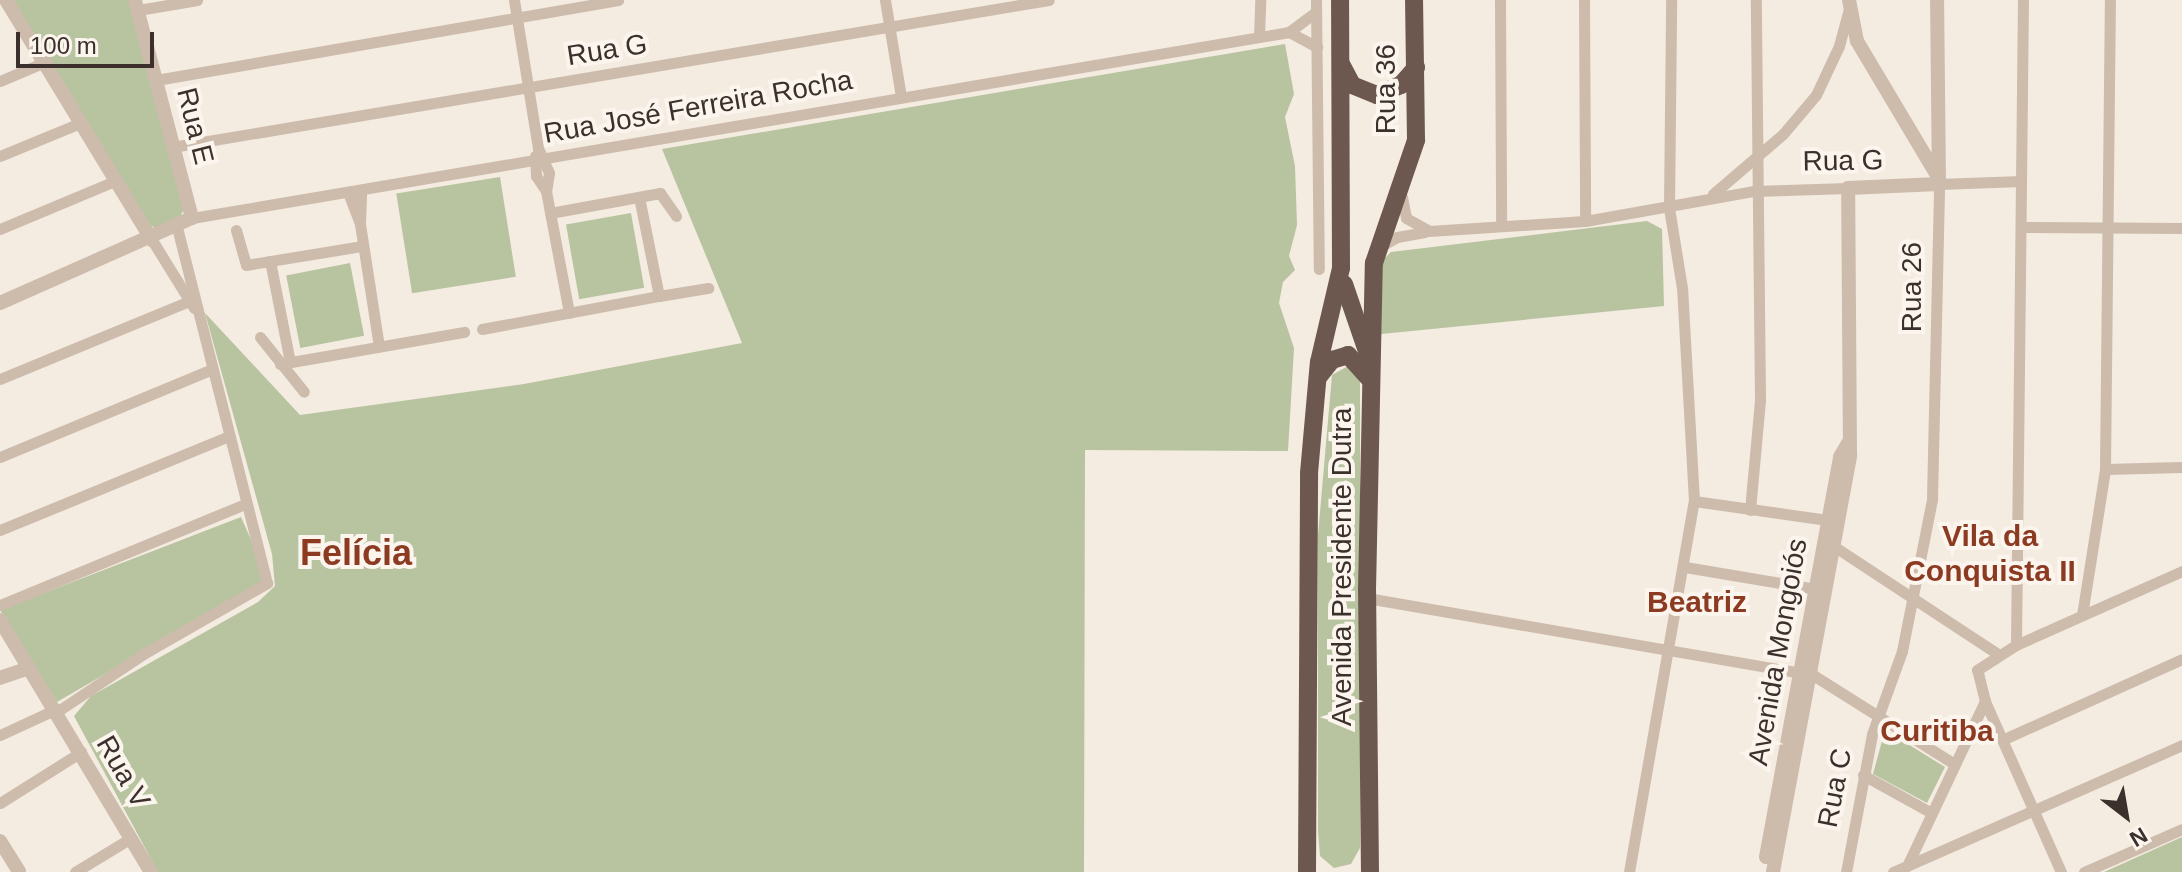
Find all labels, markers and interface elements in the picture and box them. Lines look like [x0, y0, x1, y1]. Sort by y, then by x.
scale bar [20, 16, 158, 66]
street label: Rua G [564, 27, 650, 73]
text: 100 m [30, 32, 97, 59]
street label: Rua 36 [1369, 44, 1403, 134]
street label: Rua José Ferreira Rocha [541, 63, 855, 151]
street label: Rua E [169, 84, 221, 168]
street label: Rua G [1802, 143, 1884, 179]
street label: Rua 26 [1895, 242, 1929, 332]
street label: Avenida Presidente Dutra [1325, 408, 1359, 726]
district label: Vila da Conquista II [1904, 518, 2076, 588]
district label: Felícia [300, 531, 412, 575]
street label: Avenida Mongoiós [1741, 536, 1815, 768]
district label: Beatriz [1647, 584, 1747, 620]
district label: Curitiba [1880, 713, 1994, 749]
street label: Rua V [89, 730, 157, 814]
street label: Rua C [1811, 746, 1859, 830]
north arrow [2086, 776, 2166, 856]
text: N [2125, 822, 2152, 852]

